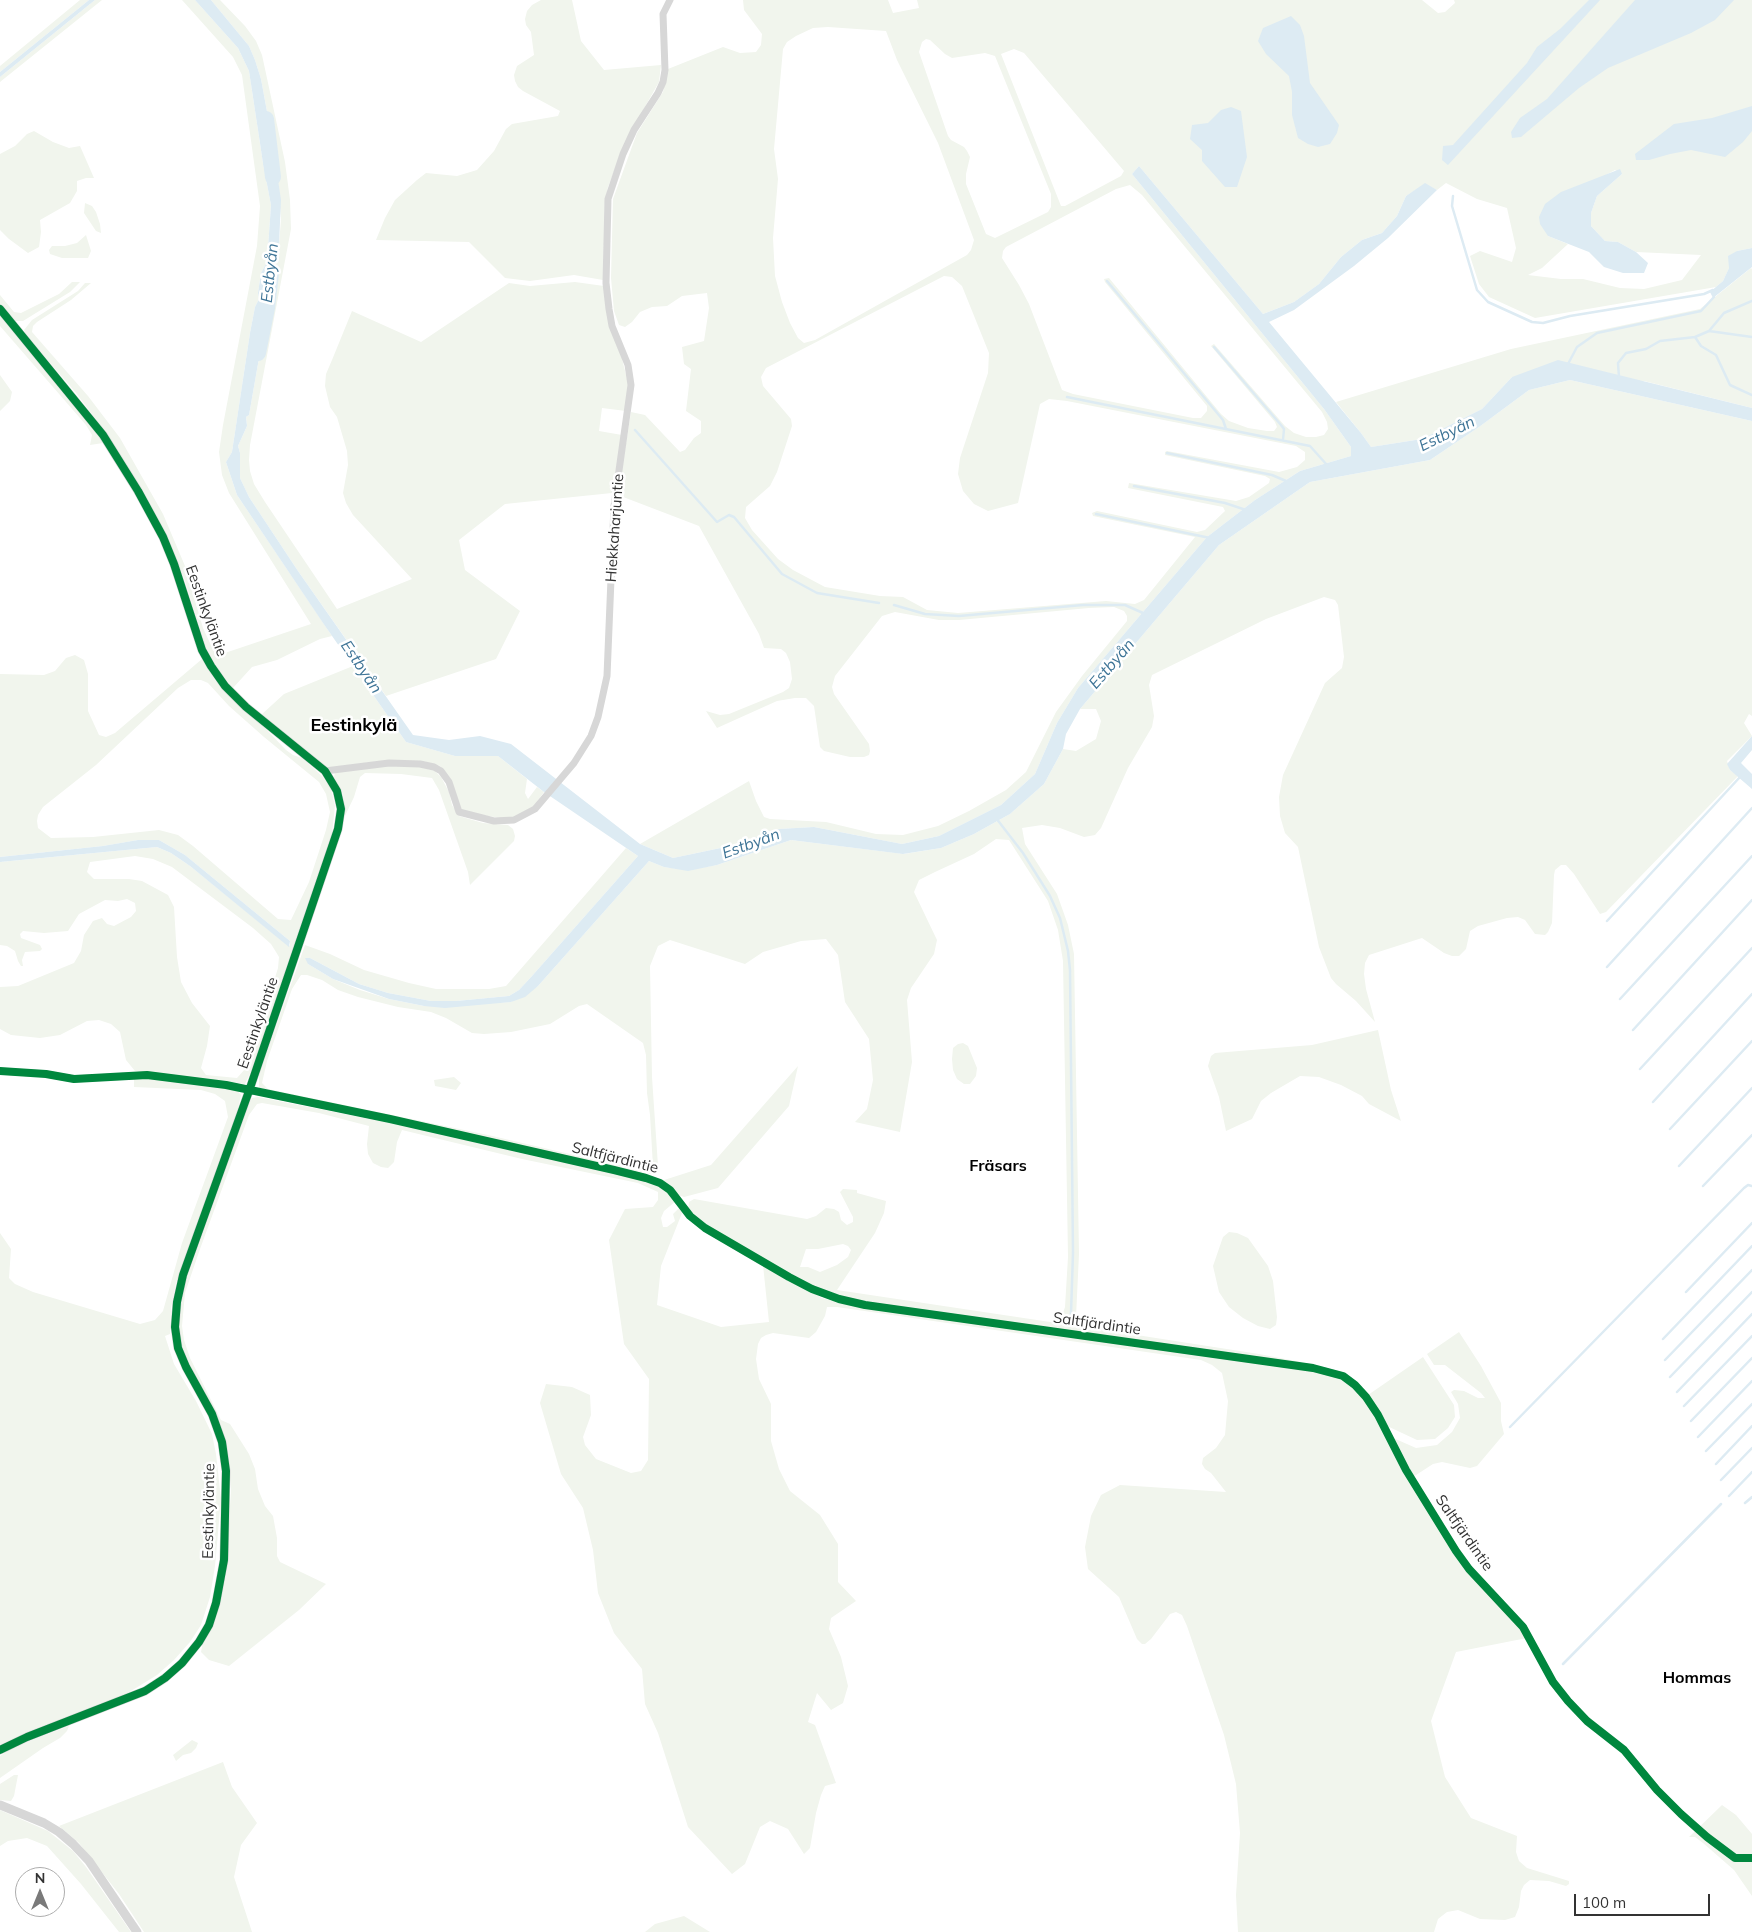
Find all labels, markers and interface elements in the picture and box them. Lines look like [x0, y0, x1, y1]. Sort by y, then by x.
water label: Estbyån [257, 242, 283, 304]
water label: Estbyån [1416, 412, 1478, 456]
street label: Hiekkaharjuntie [602, 473, 628, 583]
street label: Eestinkyläntie [181, 563, 231, 659]
water label: Estbyån [1085, 635, 1139, 693]
water label: Estbyån [336, 637, 386, 697]
district label: Eestinkylä [310, 715, 398, 737]
water label: Estbyån [720, 825, 782, 863]
street label: Eestinkyläntie [234, 975, 282, 1071]
street label: Saltfjärdintie [570, 1139, 660, 1177]
district label: Fräsars [969, 1156, 1027, 1176]
street label: Saltfjärdintie [1052, 1309, 1142, 1339]
street label: Eestinkyläntie [199, 1463, 219, 1559]
street label: Saltfjärdintie [1431, 1492, 1497, 1574]
district label: Hommas [1663, 1668, 1731, 1688]
north arrow [15, 1867, 65, 1917]
text: N [35, 1869, 45, 1887]
scale bar [1577, 1884, 1713, 1916]
text: 100 m [1582, 1893, 1626, 1912]

